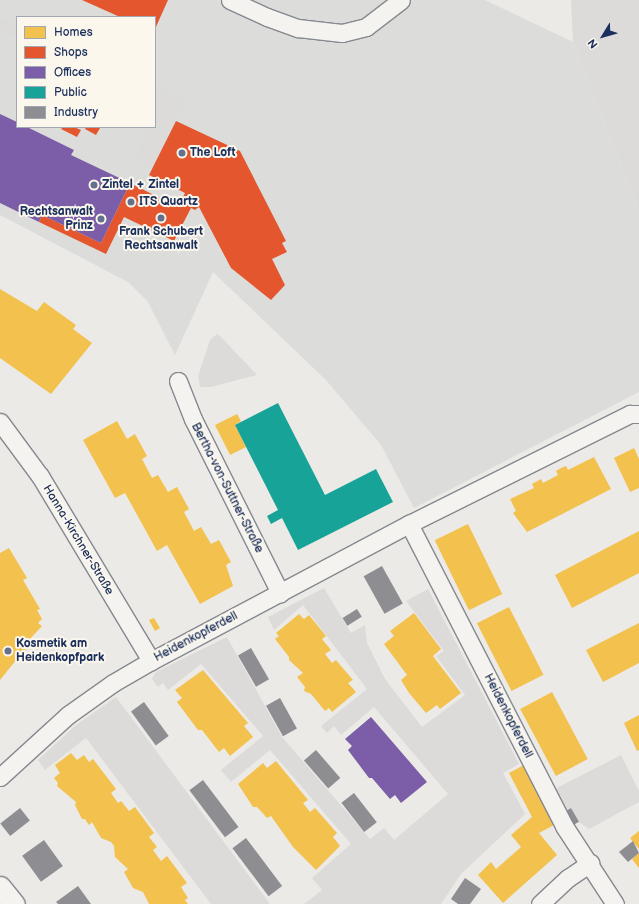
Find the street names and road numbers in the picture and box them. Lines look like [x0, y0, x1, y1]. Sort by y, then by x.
street label: Bertha-von-Suttner-Straße [188, 421, 266, 555]
street label: Hanna-Kirchner-Straße [39, 482, 117, 598]
street label: Heidenkopferdell [152, 609, 240, 665]
street label: Heidenkopferdell [481, 671, 535, 761]

